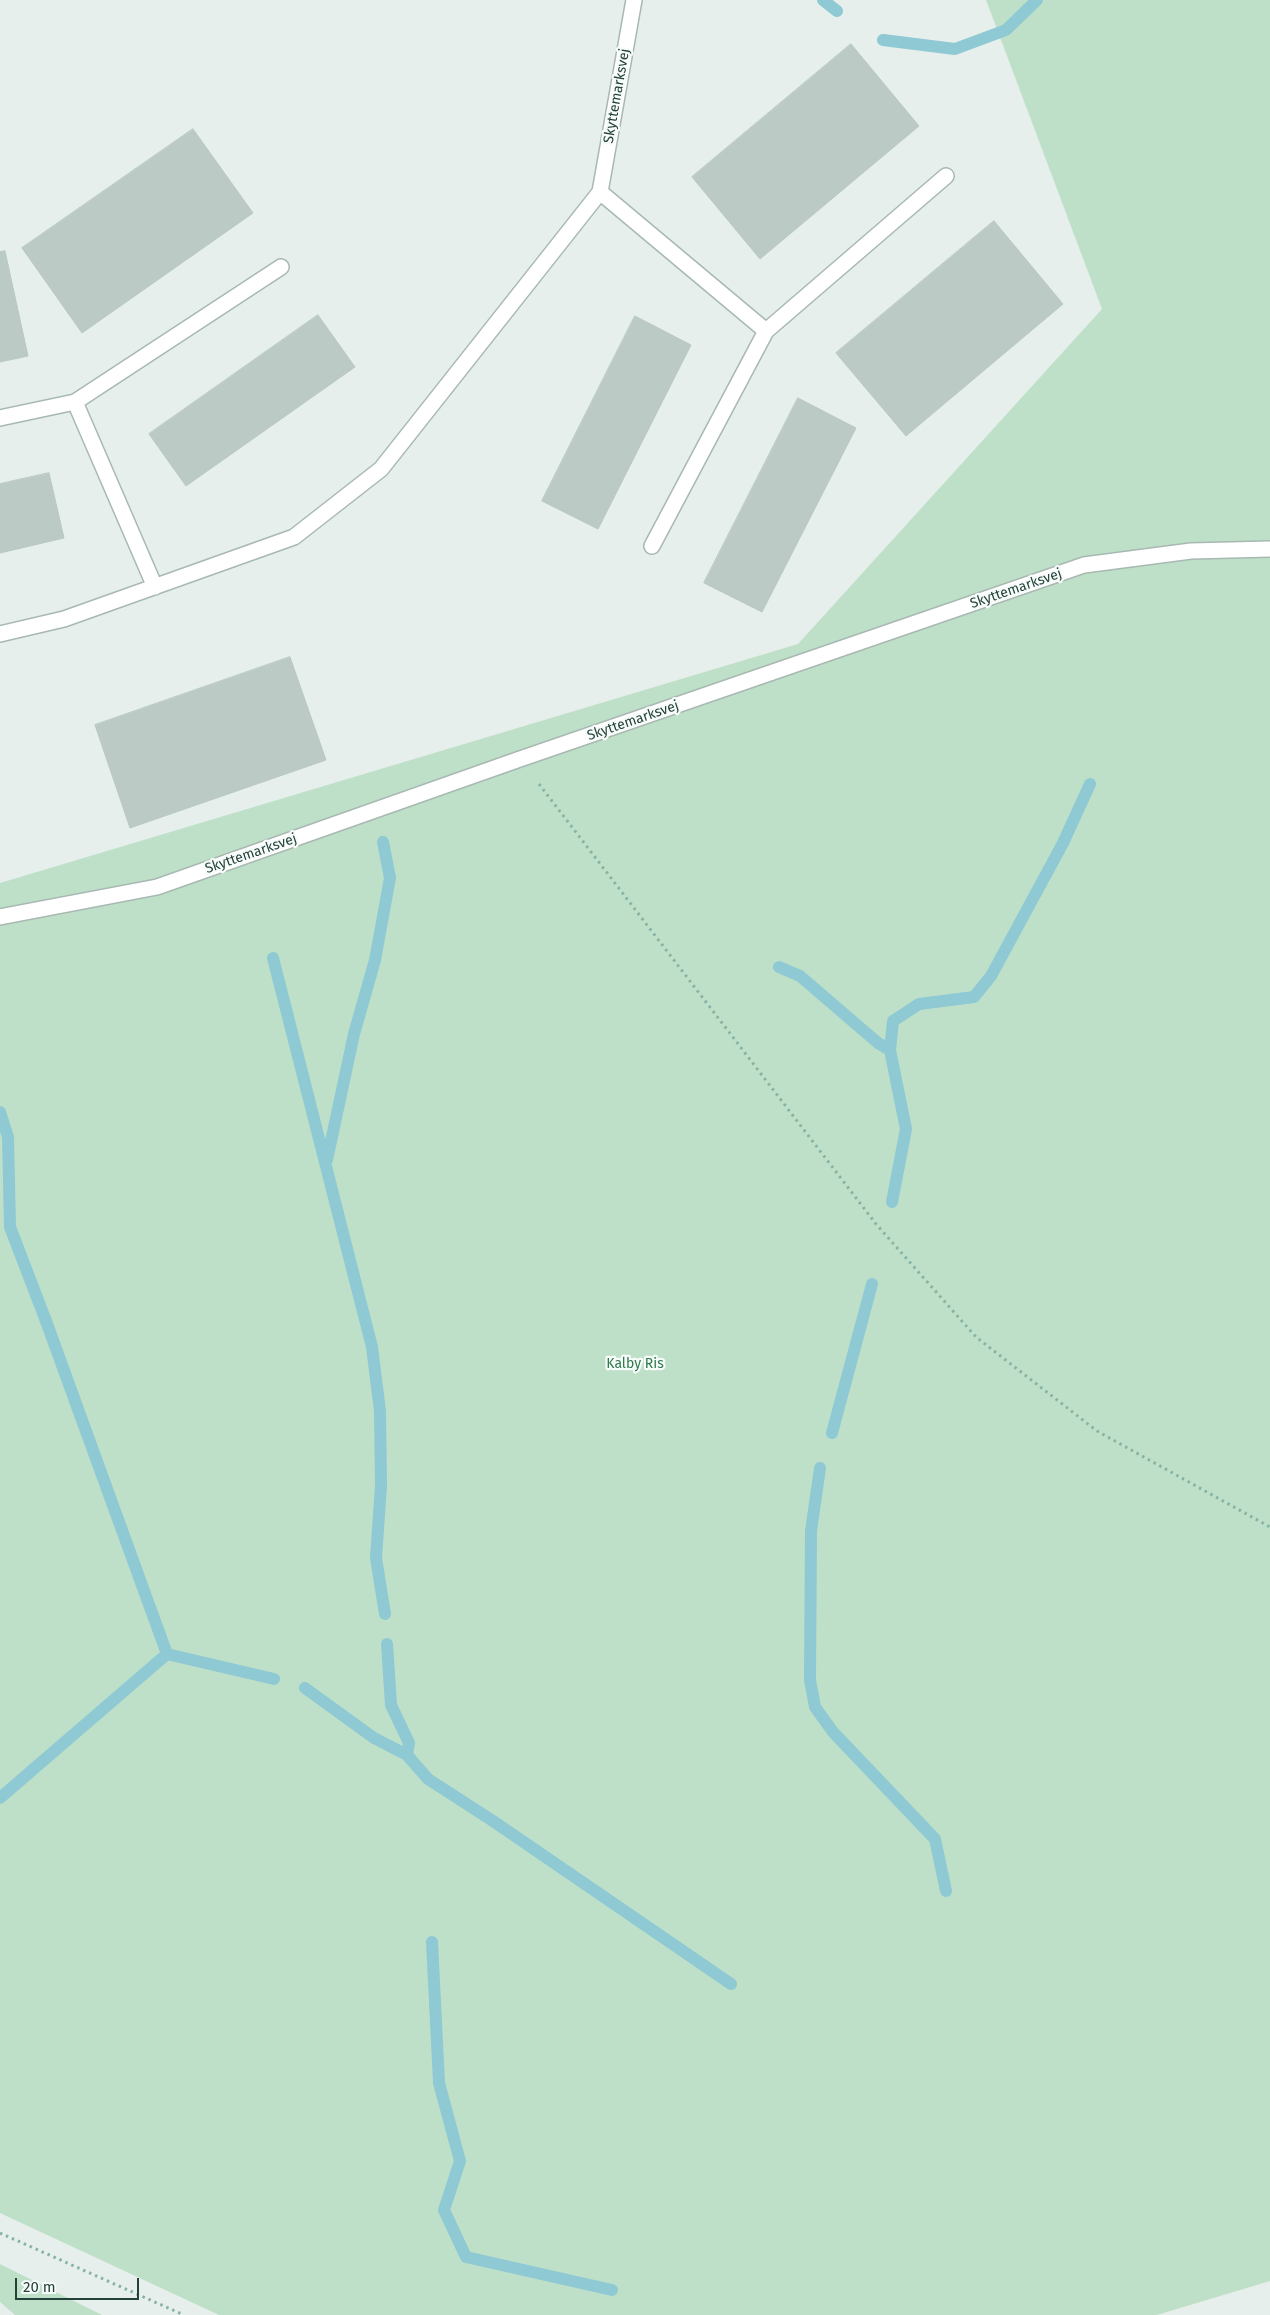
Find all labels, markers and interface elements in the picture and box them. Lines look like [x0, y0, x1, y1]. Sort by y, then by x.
street label: Skyttemarksvej [600, 47, 634, 145]
street label: Skyttemarksvej [968, 565, 1064, 613]
street label: Skyttemarksvej [585, 697, 681, 745]
street label: Skyttemarksvej [203, 830, 299, 878]
park label: Kalby Ris [606, 1356, 664, 1372]
scale bar [18, 2268, 141, 2300]
text: 20 m [23, 2278, 56, 2296]

